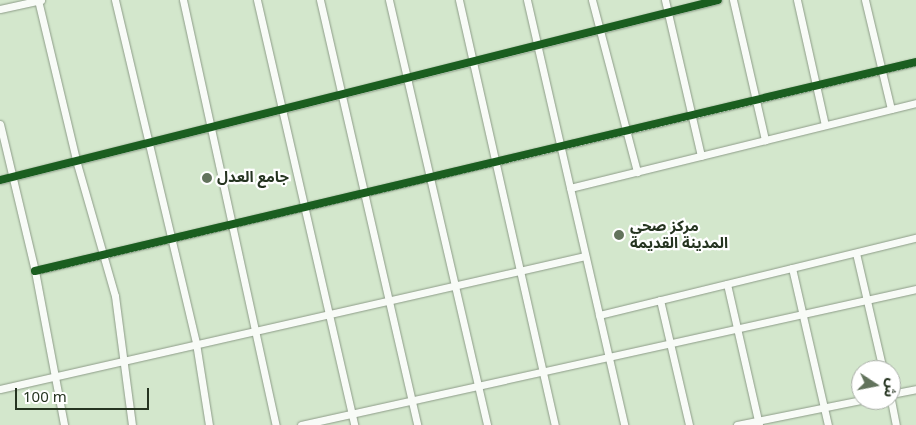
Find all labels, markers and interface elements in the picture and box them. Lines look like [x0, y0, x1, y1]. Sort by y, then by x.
place label: جامع العدل [217, 169, 289, 187]
marker: جامع العدل [201, 172, 213, 184]
place label: مركز صحي المدينة القديمة [630, 217, 728, 252]
marker: مركز صحي المدينة القديمة [612, 228, 626, 242]
north arrow [851, 360, 901, 410]
text: ش [874, 376, 906, 400]
scale bar [18, 378, 151, 410]
text: 100 m [23, 381, 67, 413]

